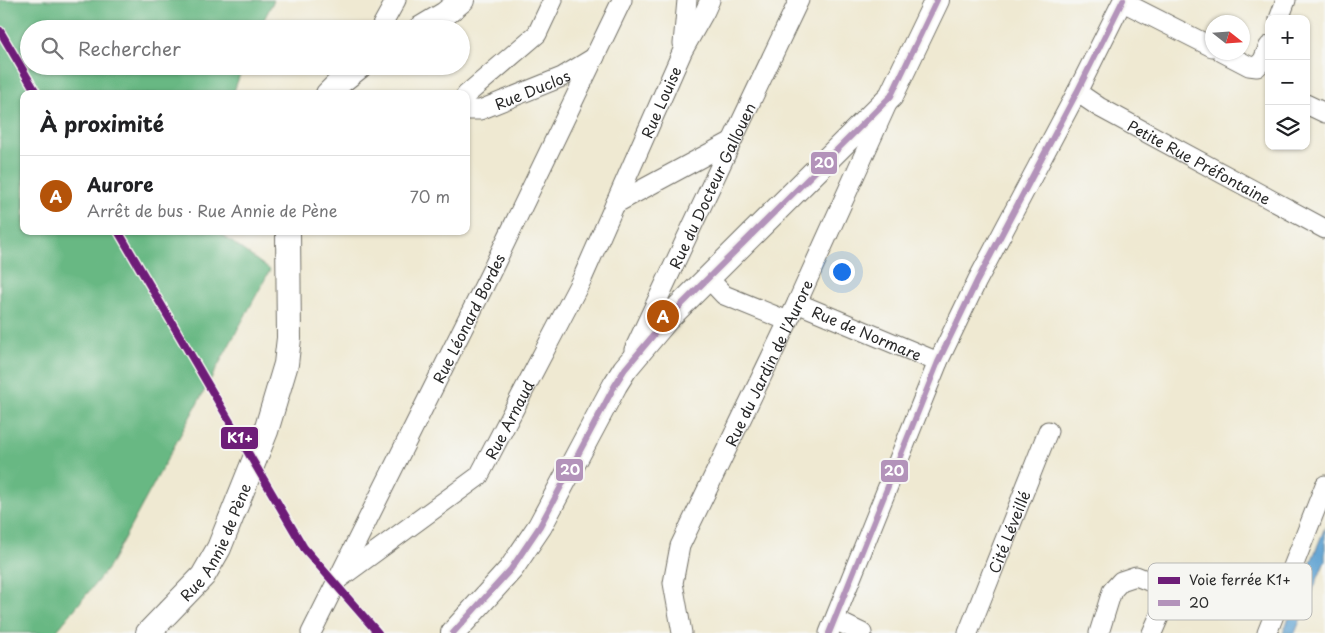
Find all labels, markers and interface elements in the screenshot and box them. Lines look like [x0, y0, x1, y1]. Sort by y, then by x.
north arrow [1205, 15, 1250, 60]
map controls [1265, 15, 1310, 150]
button: + [1265, 15, 1310, 60]
search box [20, 20, 470, 75]
icon: search [38, 34, 66, 62]
text: Rechercher [78, 34, 181, 62]
button: − [1265, 60, 1310, 105]
street label: Rue Louise [634, 62, 686, 141]
street label: Rue Duclos [491, 63, 574, 115]
street label: Rue du Docteur Gallouen [662, 98, 760, 272]
button: layers [1265, 105, 1310, 150]
text: À proximité [40, 107, 164, 139]
street label: Petite Rue Préfontaine [1124, 113, 1275, 209]
line badge: 20 [810, 151, 838, 175]
text: 20 [814, 152, 834, 173]
text: Aurore [87, 170, 153, 198]
text: A [50, 184, 62, 208]
text: 70 m [410, 184, 450, 208]
text: Arrêt de bus · Rue Annie de Pène [87, 198, 337, 222]
street label: Rue Léonard Bordes [426, 249, 510, 387]
your location [829, 259, 855, 285]
street label: Rue du Jardin de l'Aurore [718, 276, 818, 450]
pin: A [647, 297, 679, 335]
street label: Rue de Normare [809, 299, 926, 366]
street label: Rue Arnaud [478, 376, 539, 463]
line badge: K1+ [220, 426, 259, 450]
text: K1+ [227, 427, 253, 448]
line badge: 20 [555, 458, 584, 482]
text: 20 [560, 459, 580, 480]
line badge: 20 [880, 459, 909, 483]
text: 20 [884, 460, 904, 481]
street label: Rue Annie de Pène [174, 479, 256, 606]
street label: Cité Léveillé [981, 487, 1035, 576]
legend [1148, 563, 1312, 620]
text: Voie ferrée K1+ [1189, 569, 1291, 590]
text: 20 [1189, 592, 1209, 613]

